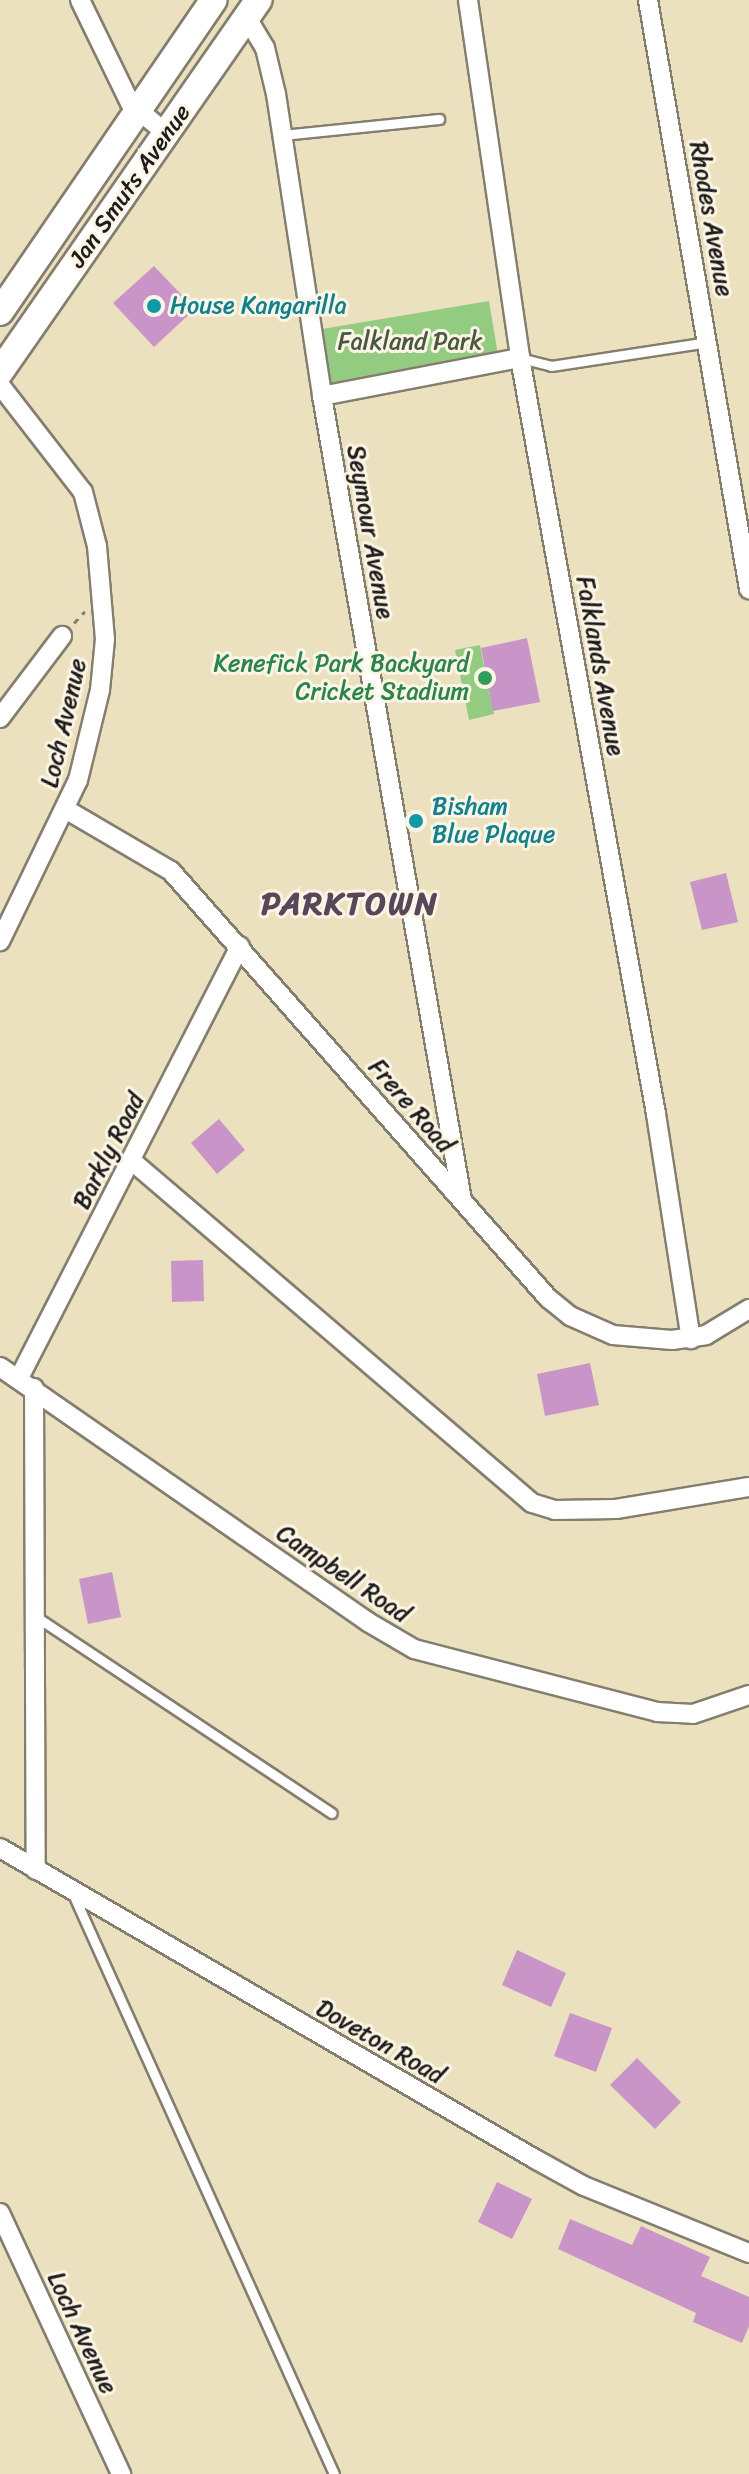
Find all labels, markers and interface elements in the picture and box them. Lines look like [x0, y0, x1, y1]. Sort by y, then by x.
street label: Jan Smuts Avenue [63, 99, 197, 273]
street label: Rhodes Avenue [683, 139, 739, 299]
place label: House Kangarilla [170, 292, 347, 320]
marker: House Kangarilla [145, 297, 163, 315]
park label: Falkland Park [338, 328, 482, 356]
street label: Seymour Avenue [341, 443, 399, 621]
street label: Falklands Avenue [570, 574, 630, 758]
place label: Kenefick Park Backyard Cricket Stadium [214, 650, 469, 706]
street label: Loch Avenue [35, 656, 93, 790]
marker: Kenefick Park Backyard Cricket Stadium [476, 669, 494, 687]
place label: Bisham Blue Plaque [432, 793, 555, 849]
marker: Bisham Blue Plaque [407, 812, 425, 830]
district label: PARKTOWN [261, 885, 439, 923]
street label: Frere Road [362, 1053, 460, 1159]
street label: Barkly Road [67, 1088, 151, 1214]
street label: Campbell Road [271, 1519, 415, 1629]
street label: Doveton Road [311, 1994, 449, 2090]
street label: Loch Avenue [41, 2268, 123, 2398]

